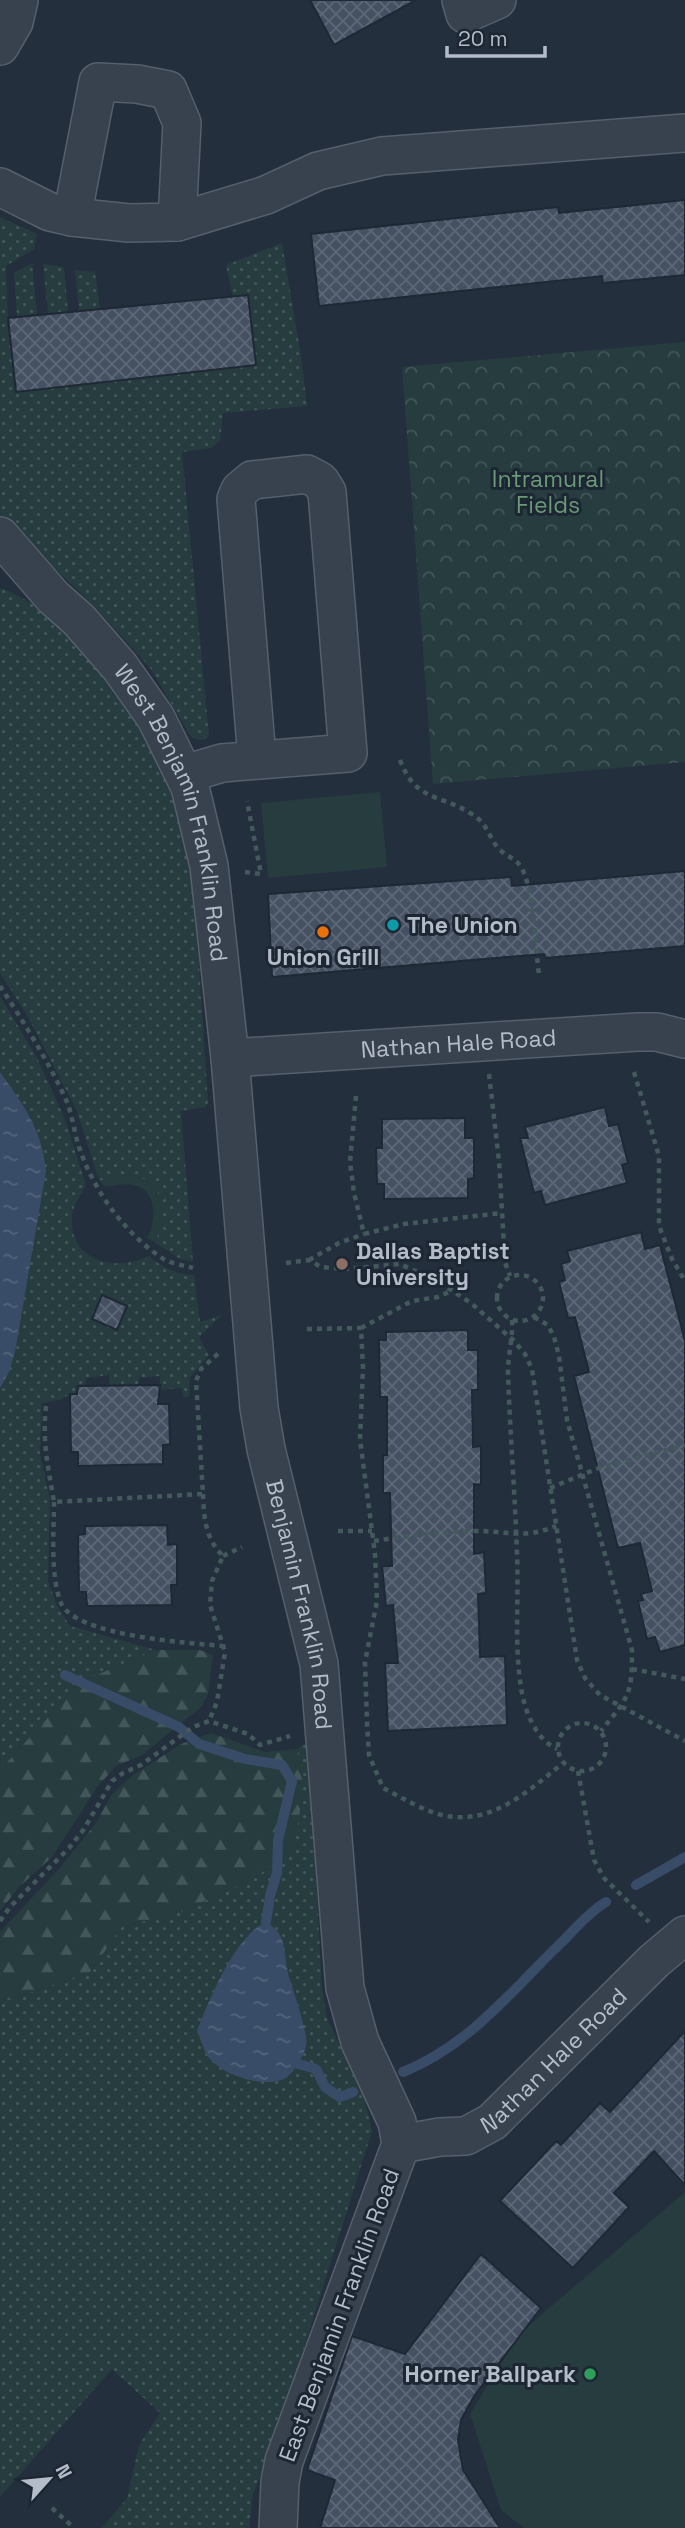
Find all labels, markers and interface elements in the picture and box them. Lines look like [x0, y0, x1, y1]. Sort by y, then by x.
scale bar [447, 14, 545, 58]
text: 20 m [458, 25, 508, 52]
park label: Intramural Fields [492, 464, 604, 520]
street label: West Benjamin Franklin Road [107, 658, 234, 963]
place label: The Union [407, 910, 518, 940]
marker: The Union [385, 917, 401, 933]
marker: Union Grill [315, 924, 331, 940]
place label: Union Grill [267, 942, 379, 972]
street label: Nathan Hale Road [360, 1022, 557, 1065]
place label: Dallas Baptist University [356, 1236, 510, 1292]
marker: Dallas Baptist University [334, 1256, 350, 1272]
street label: Benjamin Franklin Road [259, 1476, 339, 1731]
street label: Nathan Hale Road [475, 1981, 634, 2140]
street label: East Benjamin Franklin Road [272, 2164, 406, 2466]
place label: Horner Ballpark [404, 2359, 576, 2389]
marker: Horner Ballpark [582, 2366, 598, 2382]
north arrow [14, 2444, 84, 2514]
text: N [50, 2460, 78, 2483]

